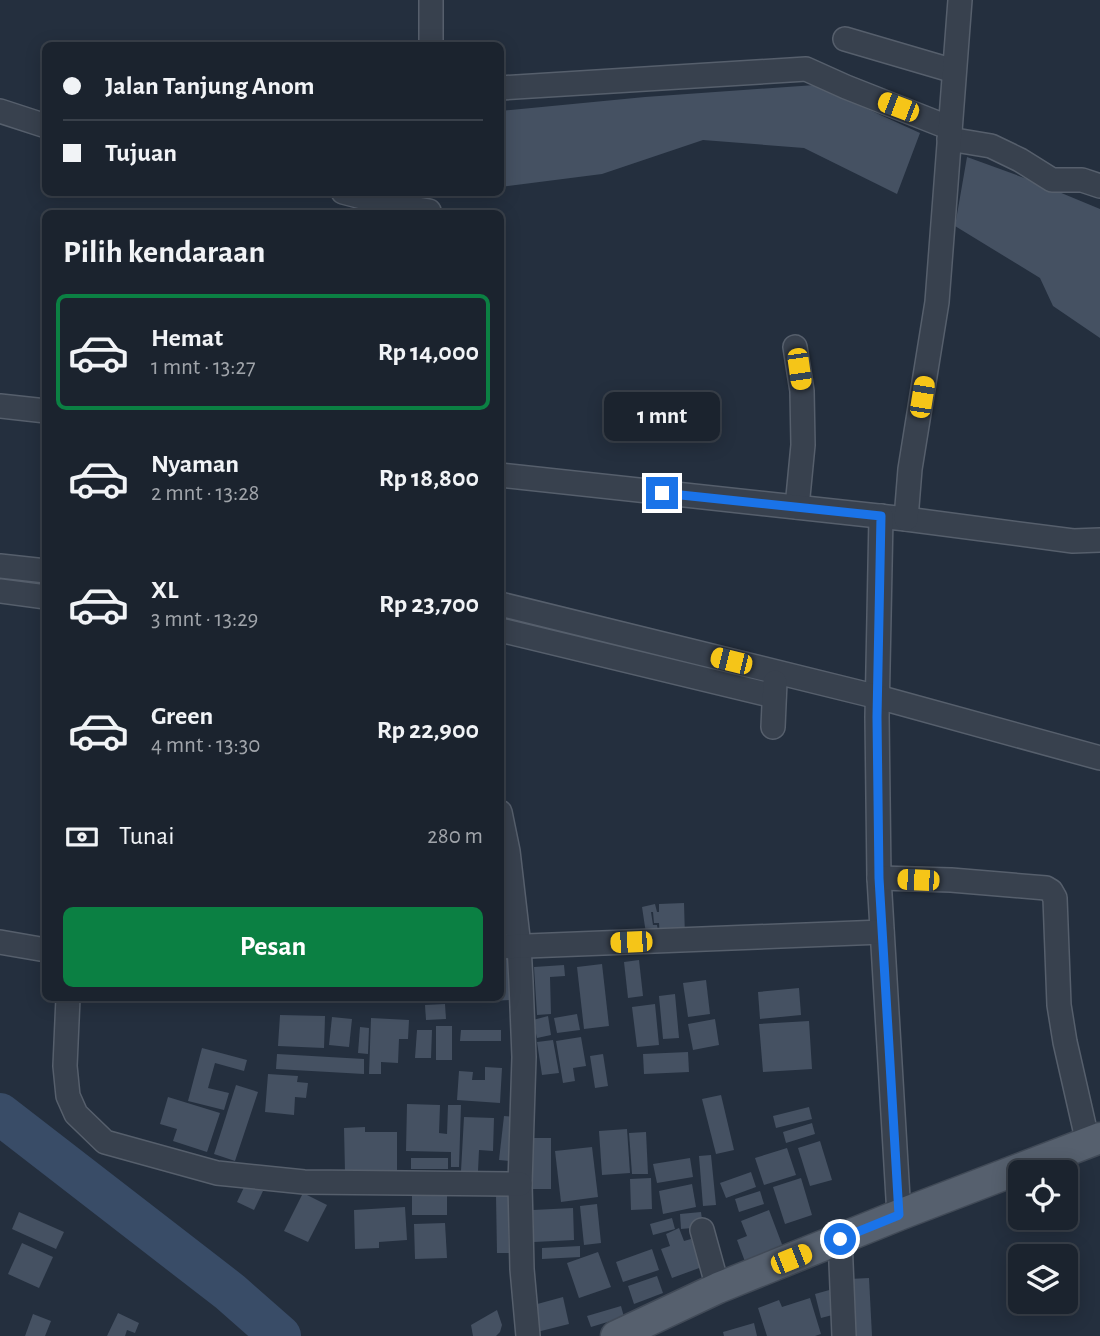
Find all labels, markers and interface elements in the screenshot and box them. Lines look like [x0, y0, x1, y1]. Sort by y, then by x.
text: Jalan Tanjung Anom [105, 73, 315, 99]
car [875, 90, 922, 124]
text: Tujuan [105, 140, 177, 166]
text: Pilih kendaraan [63, 236, 265, 268]
icon: car [67, 321, 130, 384]
text: Hemat [151, 325, 223, 351]
text: Rp 14,000 [378, 339, 479, 365]
car [786, 347, 813, 391]
text: 1 mnt · 13:27 [151, 356, 256, 379]
car [909, 375, 936, 419]
callout: 1 mnt [604, 392, 720, 440]
text: 1 mnt [637, 405, 687, 428]
icon: car [67, 447, 130, 510]
text: Nyaman [151, 451, 239, 477]
text: Rp 18,800 [379, 465, 479, 491]
route end [646, 477, 678, 509]
text: 2 mnt · 13:28 [151, 482, 260, 505]
icon: car [67, 573, 130, 636]
text: XL [151, 577, 178, 603]
text: Rp 23,700 [379, 591, 479, 617]
text: 3 mnt · 13:29 [151, 608, 258, 631]
car [709, 646, 754, 676]
icon: car [67, 699, 130, 762]
text: Green [151, 703, 213, 729]
text: Rp 22,900 [377, 717, 479, 743]
text: 4 mnt · 13:30 [151, 734, 260, 757]
icon: cash [63, 818, 101, 856]
text: Tunai [119, 823, 175, 849]
text: 280 m [427, 825, 483, 848]
car [897, 869, 940, 891]
button: Pesan [63, 907, 483, 987]
car [610, 931, 653, 953]
map controls [1008, 1160, 1078, 1314]
button: locate [1008, 1160, 1078, 1230]
route start [824, 1223, 856, 1255]
car [768, 1241, 815, 1277]
button: layers [1008, 1244, 1078, 1314]

